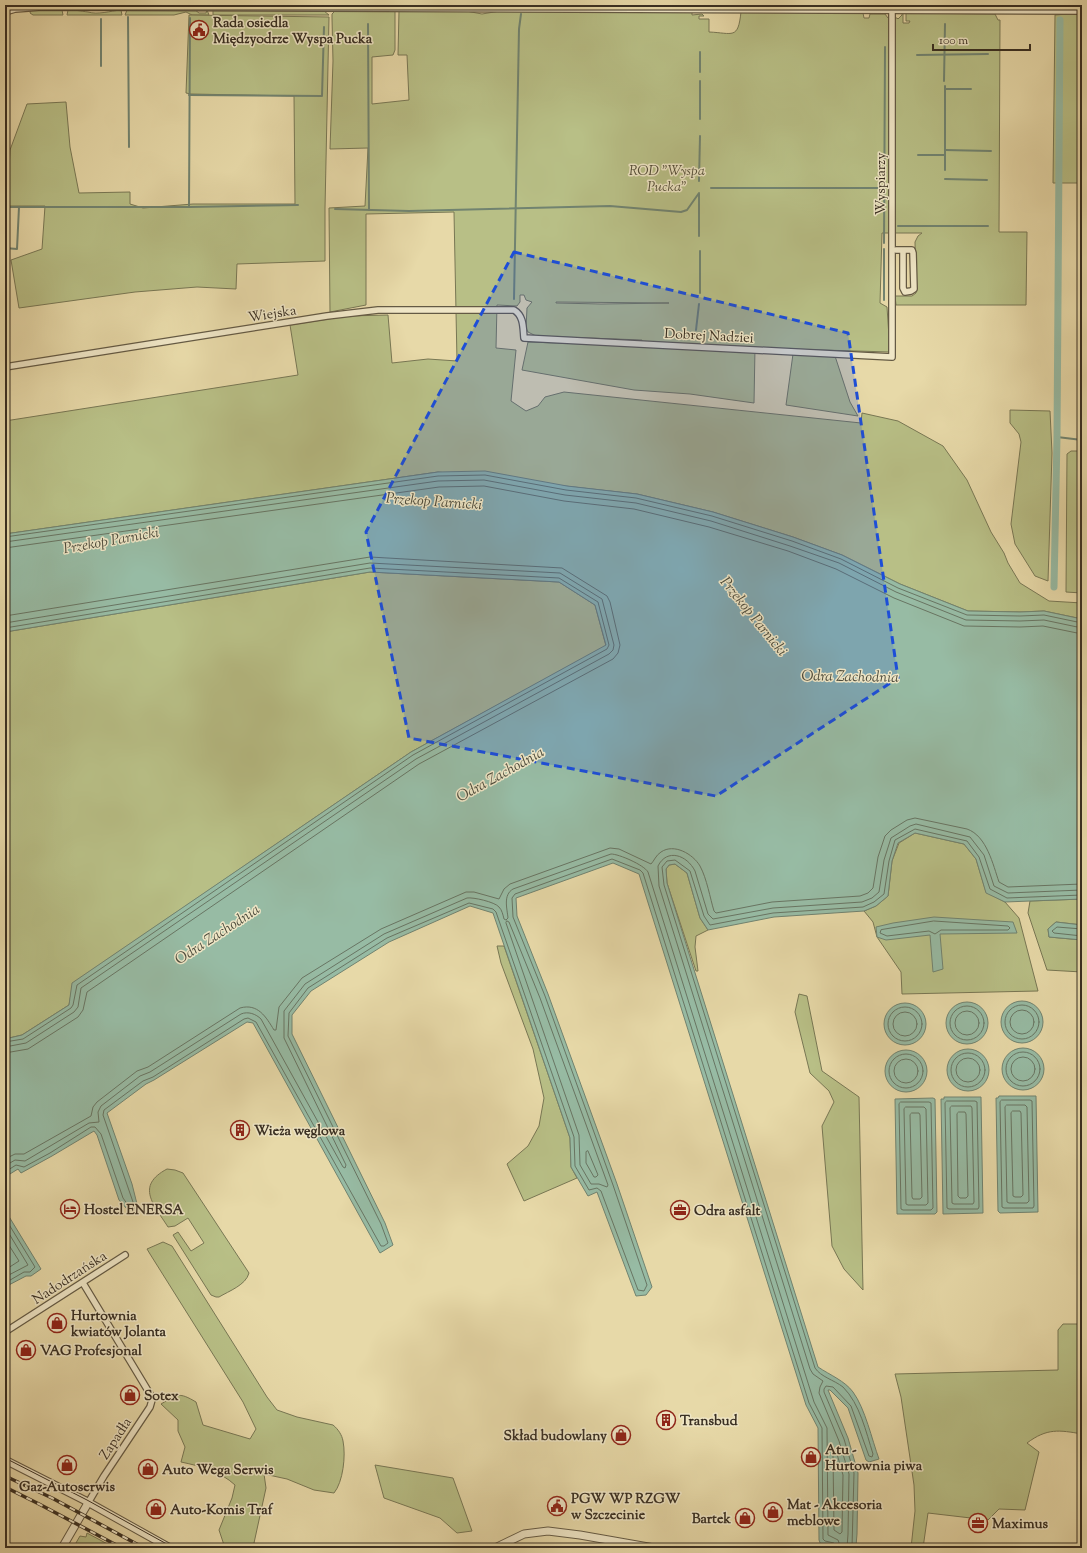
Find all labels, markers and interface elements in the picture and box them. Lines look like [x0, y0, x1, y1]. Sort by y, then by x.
place label: Rada osiedla Międzyodrze Wyspa Pucka [213, 14, 373, 50]
public building icon: Rada osiedla Międzyodrze Wyspa Pucka [188, 19, 210, 41]
scale bar [933, 26, 1030, 52]
text: 100 m [939, 32, 968, 50]
street label: Wyspiarzy [872, 153, 892, 215]
park label: ROD "Wyspa Pucka" [629, 162, 705, 198]
street label: Wiejska [247, 301, 298, 329]
street label: Dobrej Nadziei [664, 325, 754, 349]
water label: Przekop Parnicki [385, 489, 483, 516]
water label: Przekop Parnicki [62, 523, 161, 560]
water label: Przekop Parnicki [714, 573, 792, 661]
water label: Odra Zachodnia [801, 666, 899, 689]
water label: Odra Zachodnia [453, 742, 549, 808]
water label: Odra Zachodnia [171, 900, 265, 971]
building icon: Wieża węglowa [229, 1119, 251, 1141]
place label: Wieża węglowa [254, 1122, 346, 1142]
hotel icon: Hostel ENERSA [59, 1198, 81, 1220]
office icon: Odra asfalt [669, 1199, 691, 1221]
place label: Hostel ENERSA [84, 1201, 184, 1221]
place label: Odra asfalt [694, 1202, 760, 1222]
street label: Nadodrzańska [29, 1247, 112, 1310]
place label: Hurtownia kwiatów Jolanta [70, 1307, 167, 1343]
shop icon: Hurtownia kwiatów Jolanta [46, 1312, 68, 1334]
shop icon: VAG Profesjonal [15, 1339, 37, 1361]
place label: VAG Profesjonal [40, 1342, 142, 1362]
shop icon: Sotex [119, 1384, 141, 1406]
place label: Sotex [144, 1387, 179, 1407]
building icon: Transbud [655, 1409, 677, 1431]
place label: Transbud [680, 1412, 738, 1432]
street label: Zapadła [96, 1414, 138, 1464]
shop icon: Skład budowlany [610, 1424, 632, 1446]
place label: Skład budowlany [504, 1427, 607, 1447]
place label: Atu - Hurtownia piwa [825, 1441, 923, 1477]
shop icon: Atu - Hurtownia piwa [800, 1446, 822, 1468]
shop icon: Gaz-Autoserwis [56, 1454, 78, 1476]
shop icon: Auto Wega Serwis [137, 1458, 159, 1480]
place label: Auto Wega Serwis [162, 1461, 274, 1481]
place label: Gaz-Autoserwis [19, 1478, 115, 1498]
place label: PGW WP RZGW w Szczecinie [571, 1490, 681, 1526]
public building icon: PGW WP RZGW w Szczecinie [546, 1495, 568, 1517]
place label: Mat - Akcesoria meblowe [787, 1496, 883, 1532]
shop icon: Auto-Komis Traf [145, 1498, 167, 1520]
place label: Auto-Komis Traf [170, 1501, 274, 1521]
shop icon: Mat - Akcesoria meblowe [762, 1501, 784, 1523]
shop icon: Bartek [734, 1507, 756, 1529]
place label: Bartek [692, 1510, 731, 1530]
office icon: Maximus [967, 1512, 989, 1534]
place label: Maximus [992, 1515, 1048, 1535]

